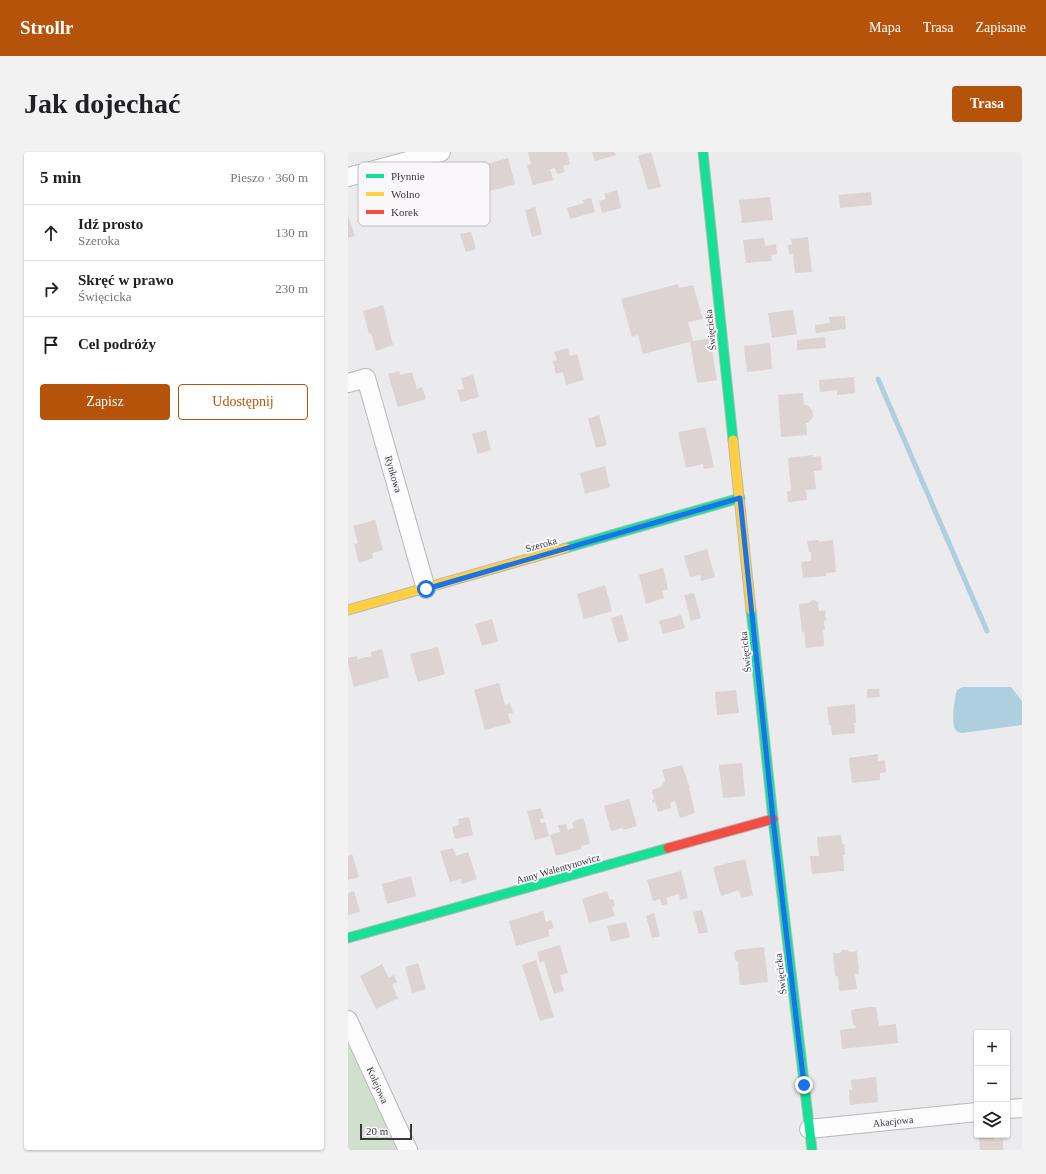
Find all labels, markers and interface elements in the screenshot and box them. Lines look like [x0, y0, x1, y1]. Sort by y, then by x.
text: Strollr [20, 17, 73, 38]
text: Mapa [869, 20, 901, 35]
text: Trasa [923, 20, 953, 35]
text: Zapisane [975, 20, 1026, 35]
button: Trasa [952, 86, 1022, 122]
text: Jak dojechać [24, 88, 180, 119]
legend [358, 162, 490, 226]
text: 5 min [40, 168, 81, 187]
text: Pieszo · 360 m [230, 170, 308, 185]
text: Płynnie [391, 170, 425, 182]
text: Wolno [391, 188, 421, 200]
text: Korek [391, 206, 419, 218]
text: Idź prosto [78, 216, 143, 232]
icon: ahead [40, 222, 62, 244]
text: 130 m [275, 225, 308, 240]
text: Szeroka [78, 233, 120, 248]
text: Skręć w prawo [78, 272, 174, 288]
icon: right [40, 278, 62, 300]
text: 230 m [275, 281, 308, 296]
text: Święcicka [78, 289, 131, 304]
street label: Święcicka [703, 308, 718, 351]
icon: arrive [40, 334, 62, 356]
text: Cel podróży [78, 336, 156, 352]
button: Zapisz [40, 384, 170, 420]
button: Udostępnij [178, 384, 308, 420]
street label: Rynkowa [383, 454, 404, 494]
street label: Szeroka [524, 535, 559, 554]
route start [417, 580, 435, 598]
street label: Święcicka [738, 630, 753, 673]
street label: Anny Walentynowicz [515, 851, 602, 886]
street label: Święcicka [772, 952, 788, 995]
map controls [974, 1030, 1010, 1138]
button: + [974, 1030, 1010, 1066]
street label: Kolejowa [365, 1065, 391, 1106]
button: − [974, 1066, 1010, 1102]
route end [795, 1076, 813, 1094]
button: layers [974, 1102, 1010, 1138]
street label: Akacjowa [872, 1114, 914, 1129]
scale bar [360, 1122, 412, 1141]
text: 20 m [366, 1125, 388, 1137]

